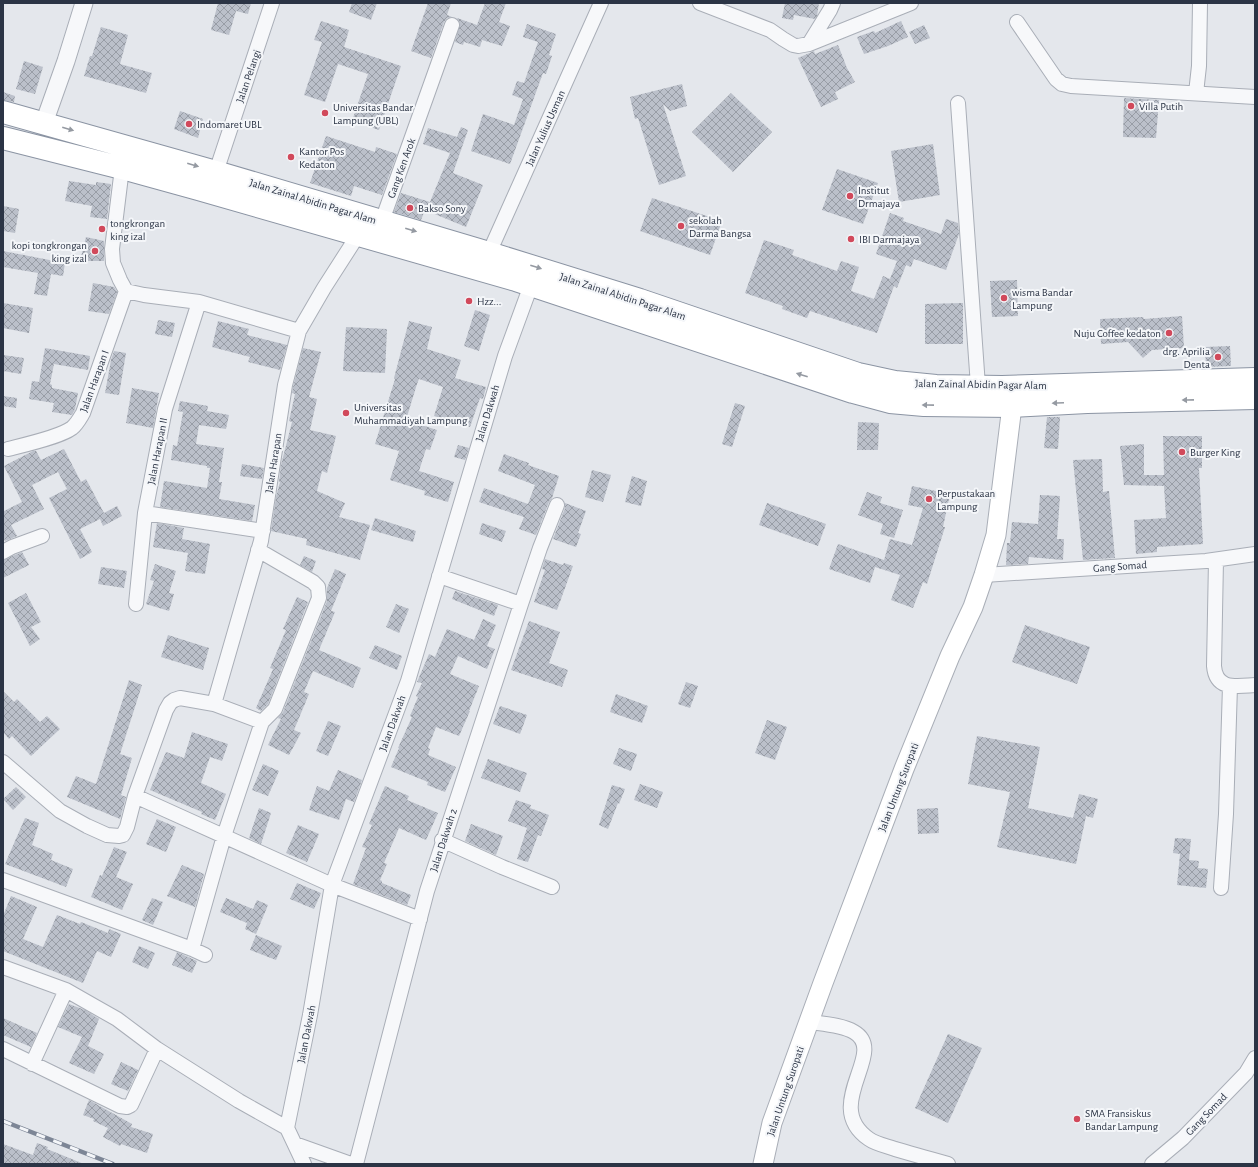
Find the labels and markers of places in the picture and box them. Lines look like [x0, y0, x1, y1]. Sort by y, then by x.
marker: Villa Putih [1126, 101, 1136, 111]
place label: Villa Putih [1139, 101, 1183, 112]
place label: Universitas Bandar Lampung (UBL) [333, 102, 414, 126]
marker: Universitas Bandar Lampung (UBL) [320, 108, 330, 118]
marker: Indomaret UBL [184, 119, 194, 129]
place label: Indomaret UBL [197, 119, 262, 130]
place label: Kantor Pos Kedaton [299, 146, 344, 170]
marker: Kantor Pos Kedaton [286, 152, 296, 162]
place label: Institut Drmajaya [858, 185, 900, 209]
marker: Institut Drmajaya [845, 191, 855, 201]
marker: Bakso Sony [405, 203, 415, 213]
place label: Bakso Sony [418, 203, 466, 214]
place label: sekolah Darma Bangsa [689, 215, 751, 239]
place label: tongkrongan king izal [110, 218, 165, 242]
marker: sekolah Darma Bangsa [676, 221, 686, 231]
marker: tongkrongan king izal [97, 224, 107, 234]
marker: IBI Darmajaya [846, 234, 856, 244]
place label: IBI Darmajaya [859, 234, 920, 245]
place label: kopi tongkrongan king izal [12, 240, 87, 264]
marker: kopi tongkrongan king izal [90, 246, 100, 256]
place label: wisma Bandar Lampung [1012, 287, 1073, 311]
marker: wisma Bandar Lampung [999, 293, 1009, 303]
marker: Hzz... [464, 296, 474, 306]
place label: Hzz... [477, 296, 501, 307]
place label: Nuju Coffee kedaton [1074, 328, 1161, 339]
marker: Nuju Coffee kedaton [1164, 328, 1174, 338]
place label: drg. Aprilia Denta [1163, 346, 1210, 370]
marker: drg. Aprilia Denta [1213, 352, 1223, 362]
place label: Universitas Muhammadiyah Lampung [354, 402, 468, 426]
marker: Universitas Muhammadiyah Lampung [341, 408, 351, 418]
marker: Burger King [1177, 447, 1187, 457]
place label: Burger King [1190, 447, 1241, 458]
place label: Perpustakaan Lampung [937, 488, 995, 512]
marker: Perpustakaan Lampung [924, 494, 934, 504]
place label: SMA Fransiskus Bandar Lampung [1085, 1108, 1159, 1132]
marker: SMA Fransiskus Bandar Lampung [1072, 1114, 1082, 1124]

